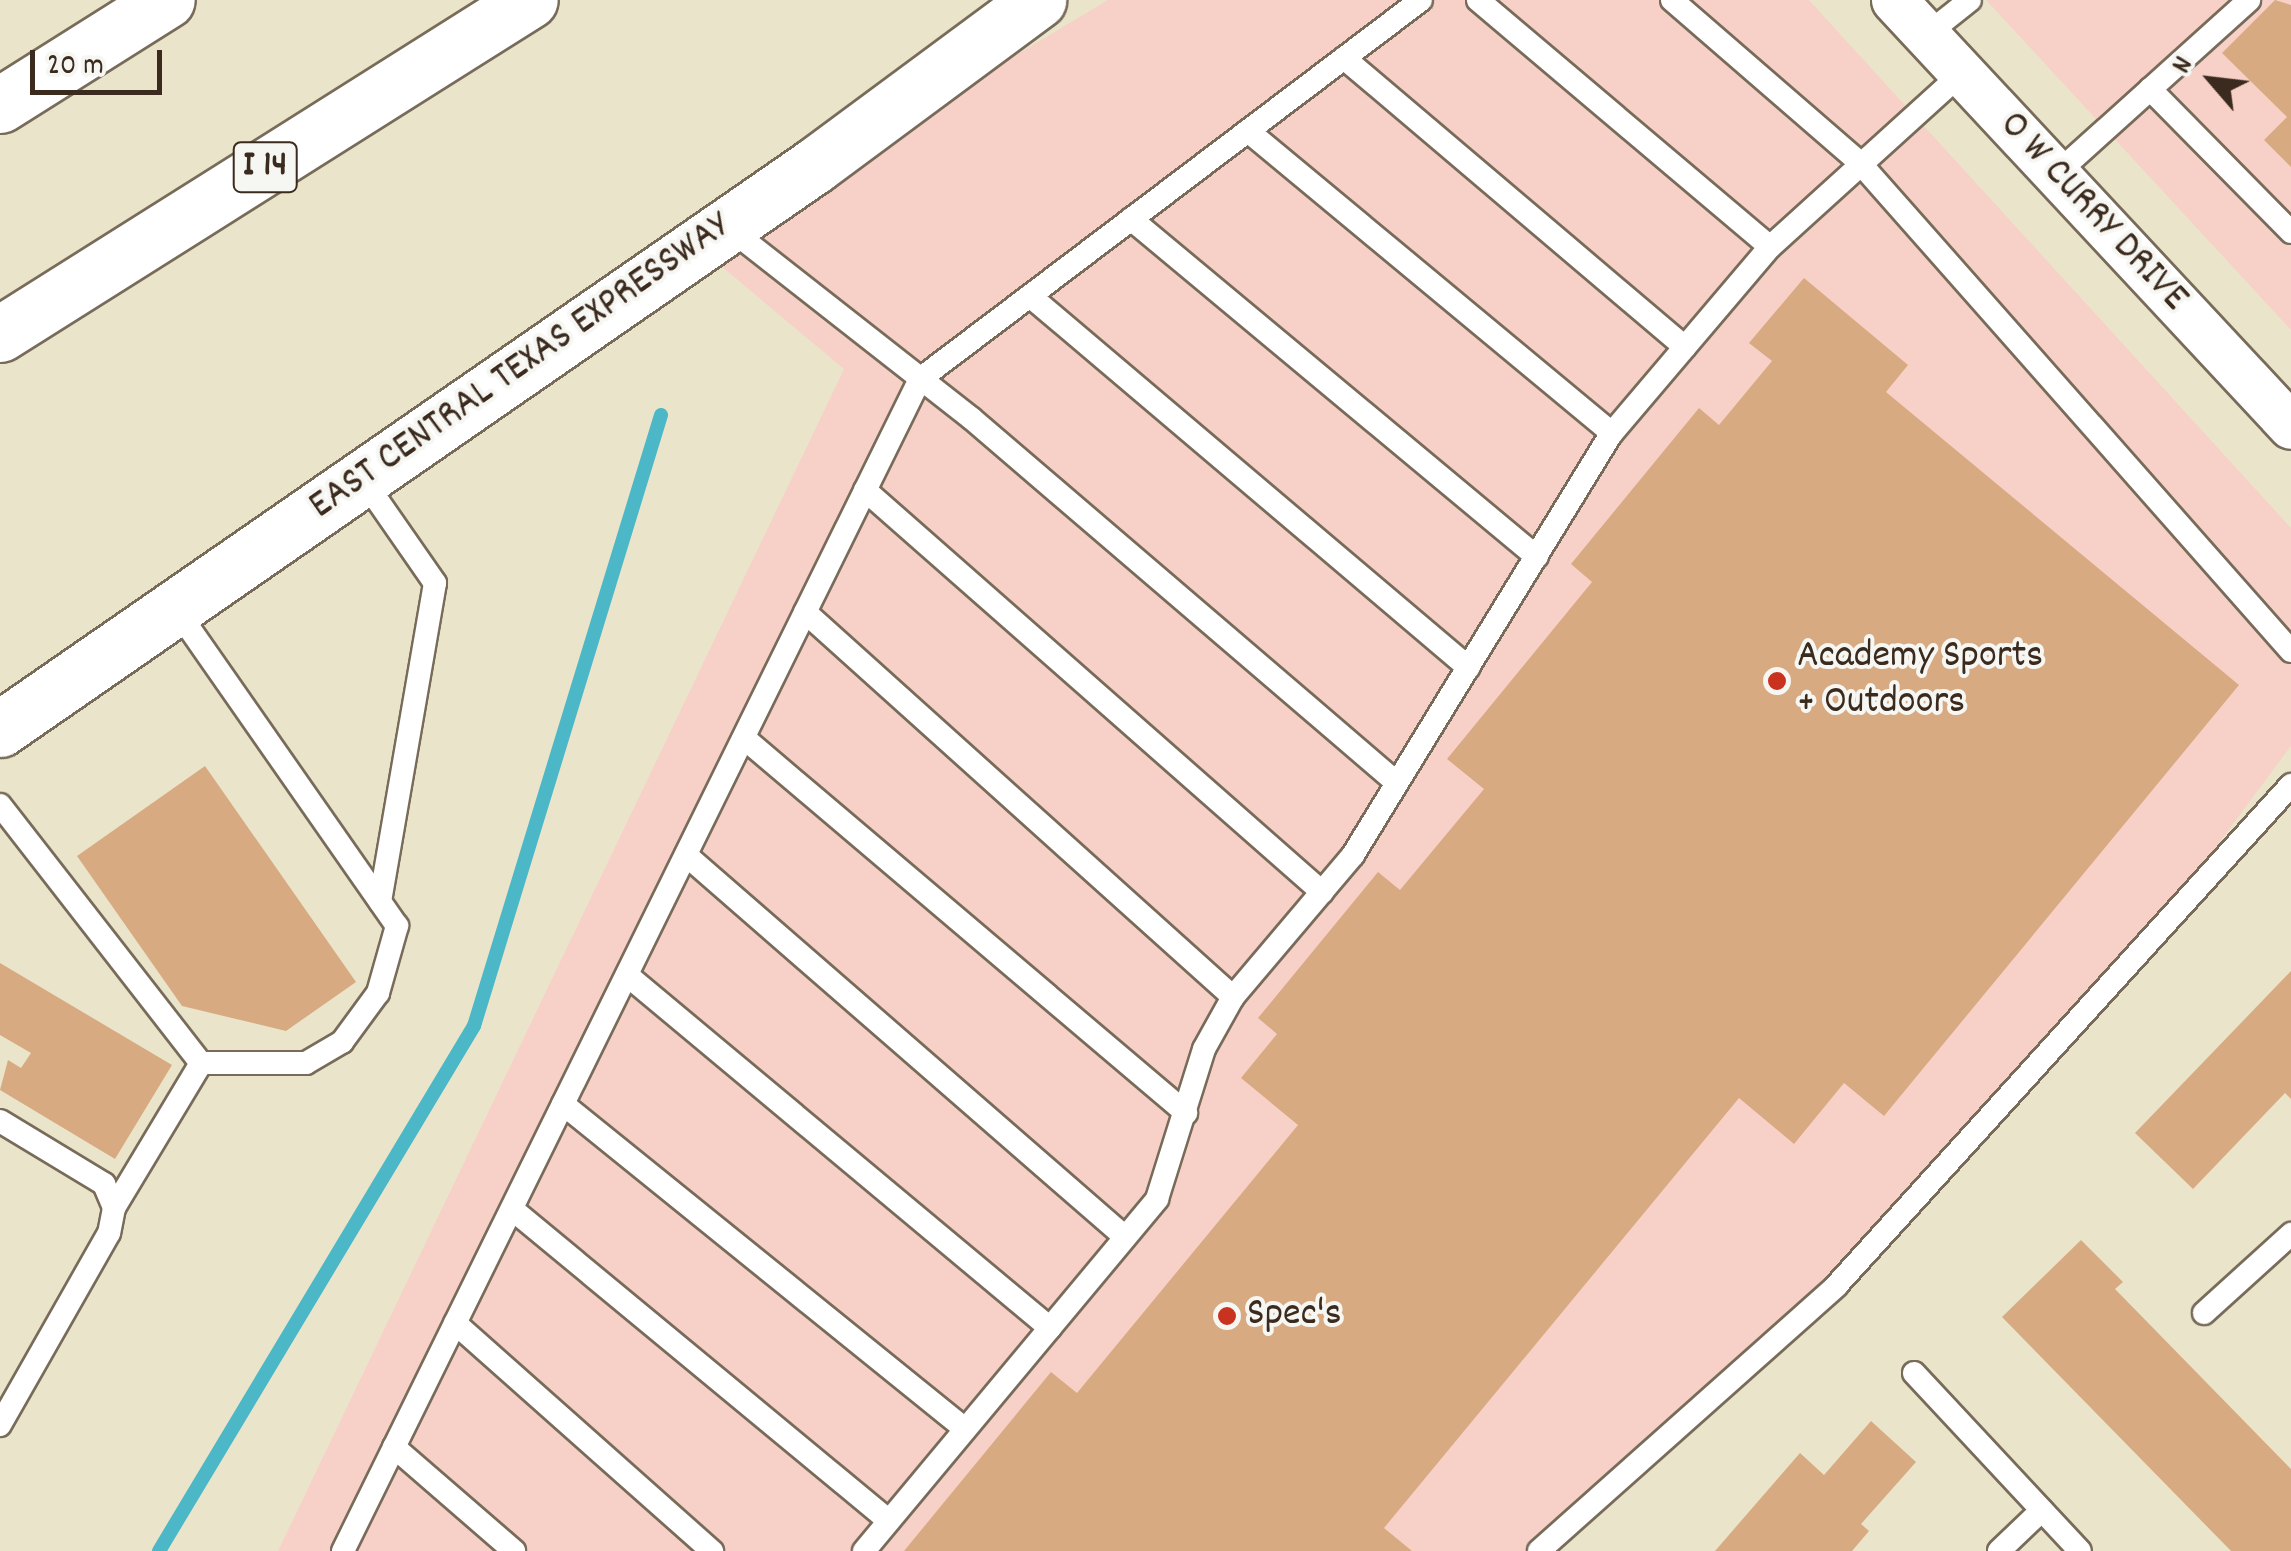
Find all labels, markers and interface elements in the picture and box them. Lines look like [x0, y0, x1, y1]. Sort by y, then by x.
scale bar [35, 30, 168, 92]
north arrow [2161, 30, 2261, 130]
text: 20 m [47, 46, 104, 89]
text: N [2164, 50, 2205, 81]
street label: O W CURRY DRIVE [1987, 103, 2197, 323]
road number: I 14 [232, 134, 298, 200]
street label: EAST CENTRAL TEXAS EXPRESSWAY [301, 204, 741, 532]
place label: Academy Sports + Outdoors [1797, 634, 2043, 728]
marker: Academy Sports + Outdoors [1766, 670, 1788, 692]
place label: Spec's [1247, 1292, 1341, 1340]
marker: Spec's [1216, 1305, 1238, 1327]

